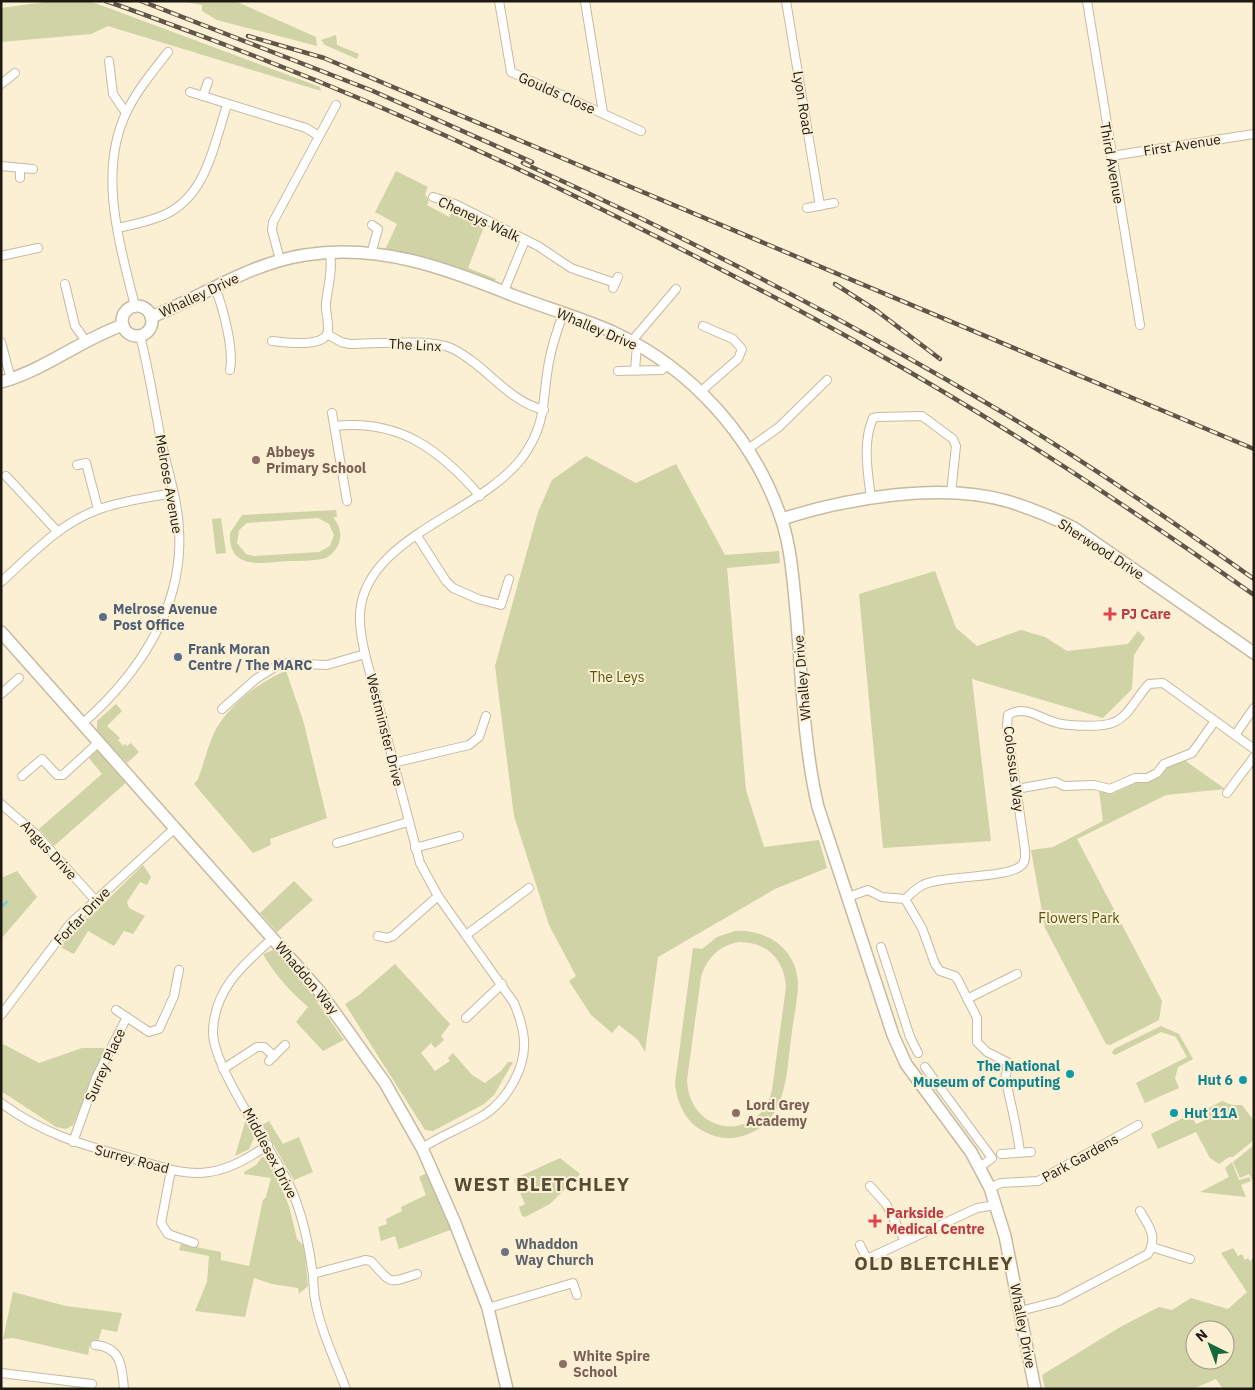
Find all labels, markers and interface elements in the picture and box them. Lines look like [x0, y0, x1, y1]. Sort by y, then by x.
street label: Goulds Close [516, 68, 599, 118]
street label: Lyon Road [789, 70, 817, 136]
street label: Third Avenue [1096, 121, 1128, 206]
street label: First Avenue [1142, 130, 1222, 160]
street label: Cheneys Walk [435, 192, 523, 246]
street label: Whalley Drive [156, 269, 242, 321]
street label: Whalley Drive [554, 304, 640, 354]
street label: The Linx [388, 335, 442, 355]
street label: Melrose Avenue [151, 433, 187, 535]
place label: Abbeys Primary School [266, 443, 366, 477]
marker: Abbeys Primary School [250, 454, 262, 466]
street label: Sherwood Drive [1054, 514, 1148, 584]
place label: Melrose Avenue Post Office [113, 600, 217, 634]
place label: PJ Care [1121, 605, 1171, 623]
marker: PJ Care [1103, 607, 1117, 621]
marker: Melrose Avenue Post Office [97, 611, 109, 623]
street label: Whalley Drive [789, 634, 815, 722]
place label: Frank Moran Centre / The MARC [188, 640, 312, 674]
marker: Frank Moran Centre / The MARC [172, 651, 184, 663]
park label: The Leys [589, 668, 645, 686]
street label: Westminster Drive [362, 672, 408, 788]
street label: Colossus Way [1000, 725, 1028, 813]
street label: Angus Drive [17, 816, 81, 884]
street label: Forfar Drive [50, 883, 114, 949]
park label: Flowers Park [1038, 909, 1120, 927]
street label: Whaddon Way [271, 938, 343, 1018]
street label: Surrey Place [81, 1025, 129, 1105]
place label: The National Museum of Computing [913, 1057, 1060, 1091]
marker: The National Museum of Computing [1064, 1068, 1076, 1080]
place label: Hut 6 [1197, 1071, 1233, 1089]
marker: Hut 6 [1237, 1074, 1249, 1086]
place label: Lord Grey Academy [746, 1096, 810, 1130]
place label: Hut 11A [1184, 1104, 1238, 1122]
street label: Middlesex Drive [239, 1105, 302, 1202]
marker: Lord Grey Academy [730, 1107, 742, 1119]
marker: Hut 11A [1168, 1107, 1180, 1119]
street label: Park Gardens [1039, 1130, 1121, 1186]
street label: Surrey Road [93, 1140, 171, 1178]
district label: WEST BLETCHLEY [454, 1172, 630, 1196]
place label: Parkside Medical Centre [886, 1204, 985, 1238]
marker: Parkside Medical Centre [868, 1214, 882, 1228]
place label: Whaddon Way Church [515, 1235, 594, 1269]
marker: Whaddon Way Church [499, 1246, 511, 1258]
district label: OLD BLETCHLEY [854, 1251, 1014, 1275]
street label: Whalley Drive [1006, 1282, 1040, 1370]
north arrow [1185, 1320, 1235, 1370]
text: N [1192, 1325, 1211, 1345]
place label: White Spire School [573, 1347, 650, 1381]
marker: White Spire School [557, 1358, 569, 1370]

